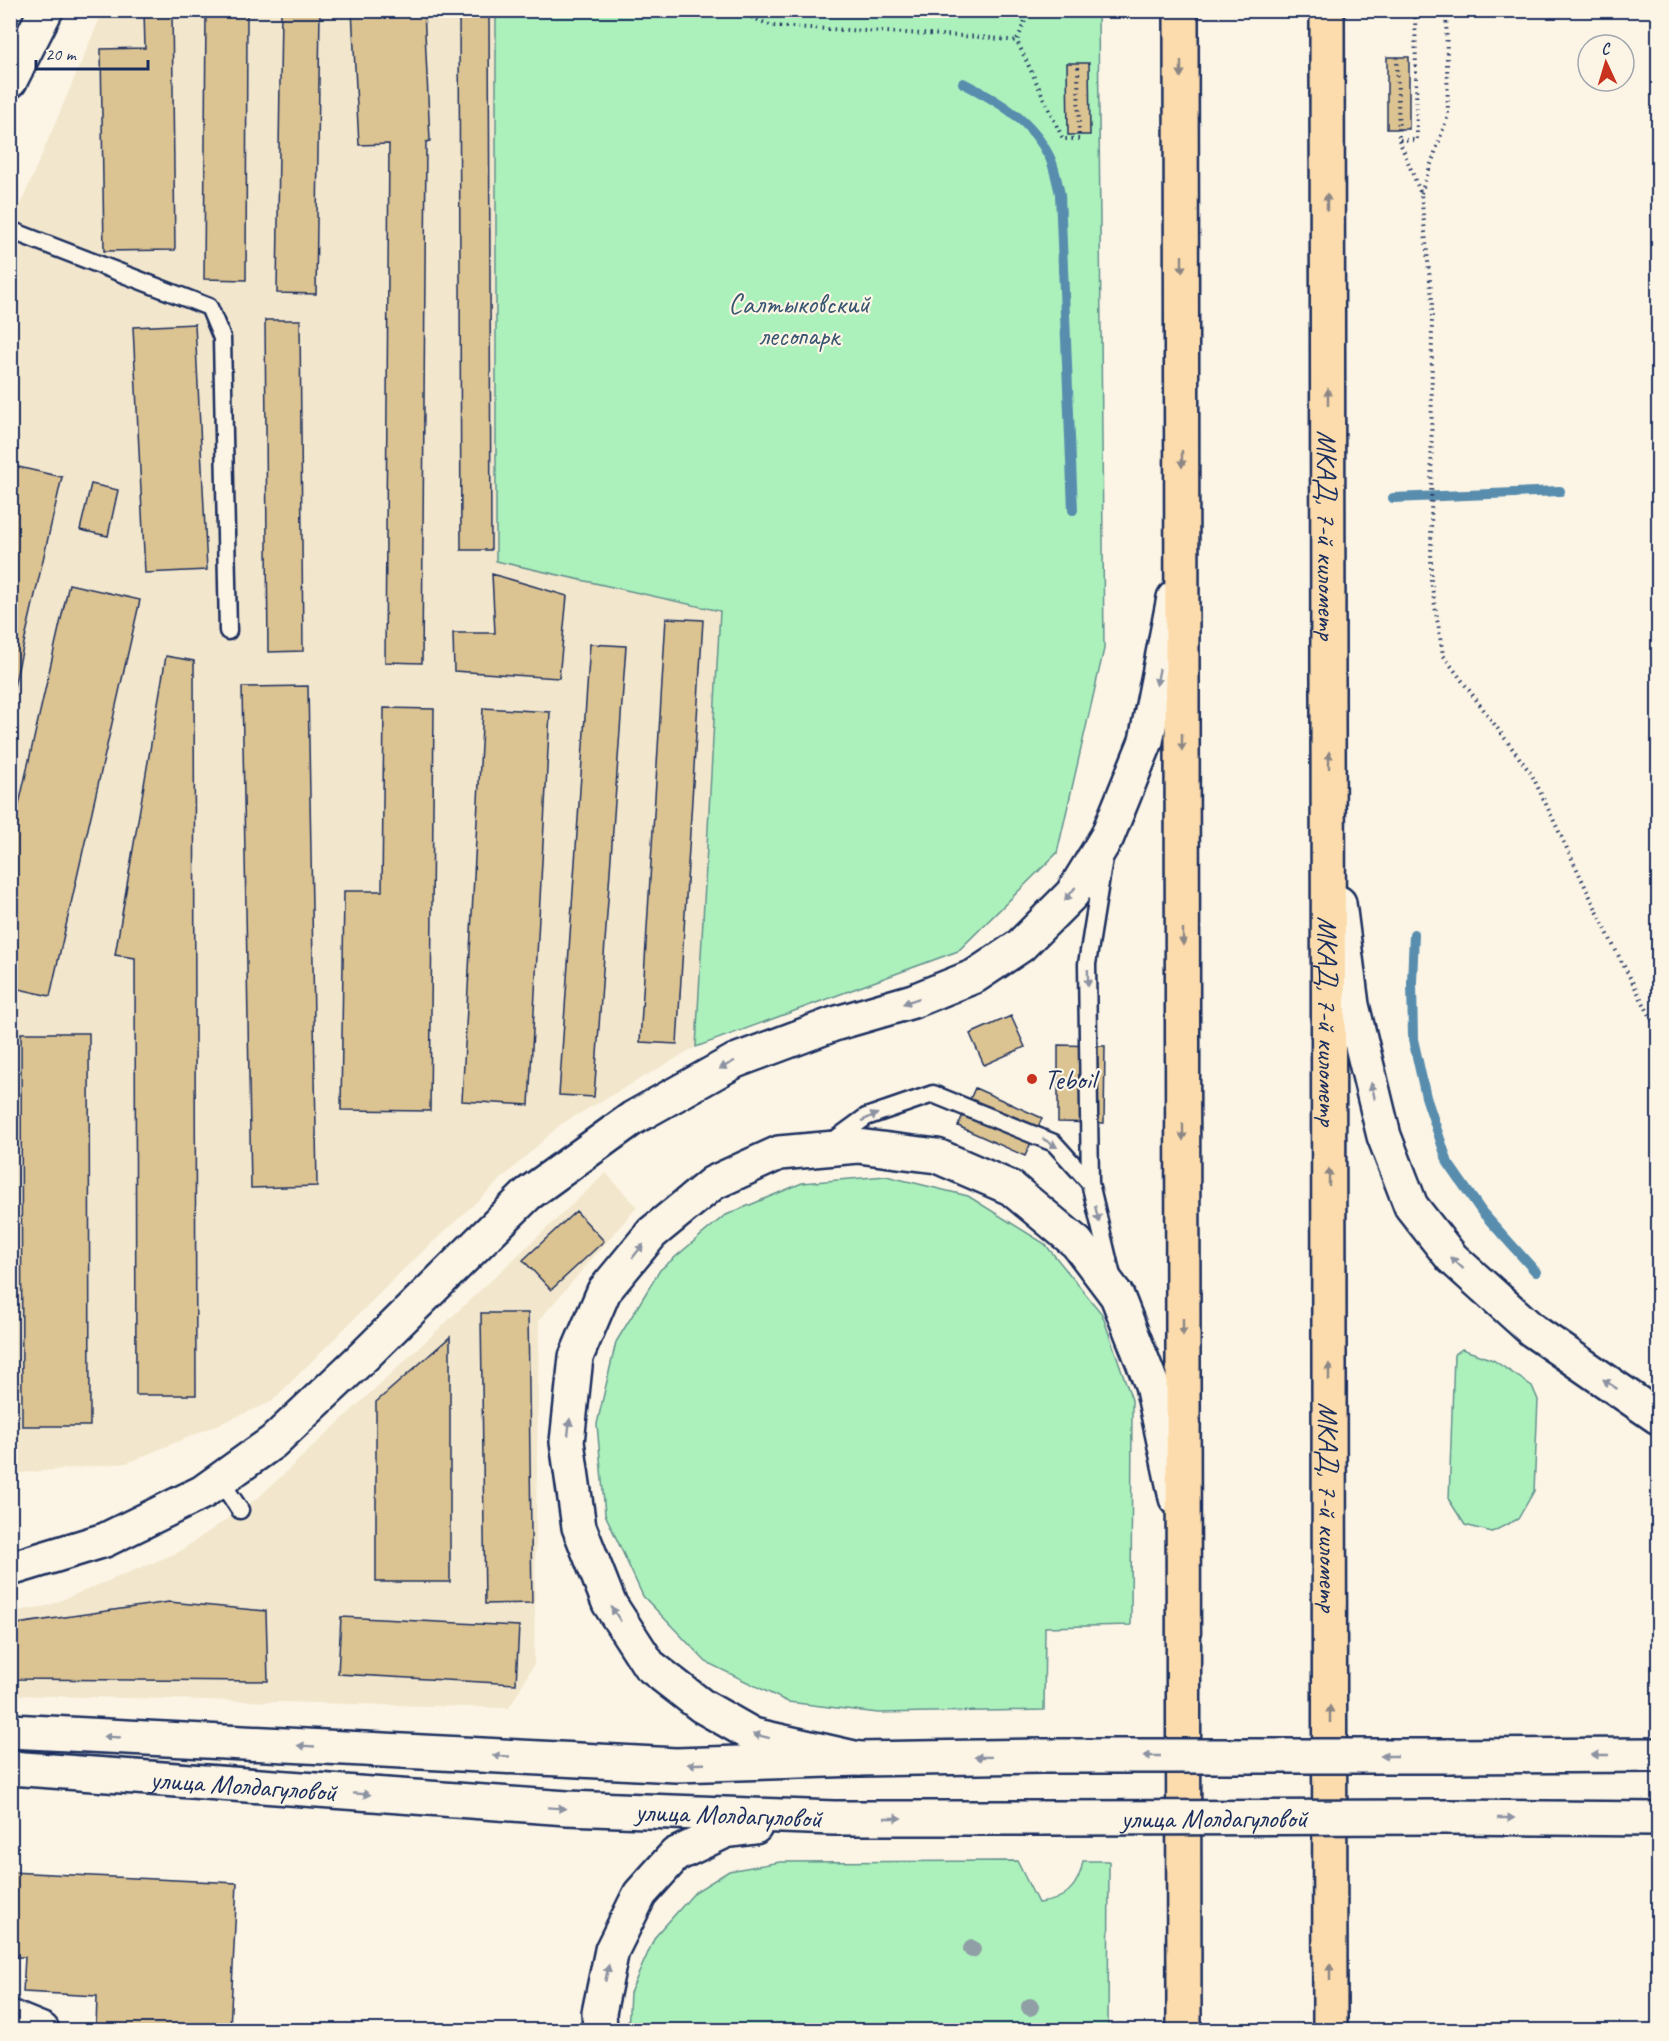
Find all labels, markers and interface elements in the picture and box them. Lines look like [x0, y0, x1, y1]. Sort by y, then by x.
scale bar [36, 33, 148, 71]
north arrow [1576, 33, 1636, 93]
text: С [1600, 39, 1612, 59]
text: 20 m [45, 43, 78, 65]
one-way arrow [1176, 59, 1186, 78]
one-way arrow [1322, 193, 1332, 212]
one-way arrow [1177, 254, 1187, 273]
park label: Салтыковский лесопарк [728, 286, 871, 353]
one-way arrow [1323, 388, 1333, 407]
street label: МКАД, 7-й километр [1310, 430, 1345, 641]
one-way arrow [1177, 449, 1187, 468]
one-way arrow [1153, 668, 1162, 687]
one-way arrow [1177, 733, 1187, 752]
one-way arrow [1324, 751, 1334, 770]
one-way arrow [1064, 886, 1077, 902]
street label: МКАД, 7-й километр [1310, 916, 1346, 1127]
one-way arrow [1178, 928, 1188, 947]
one-way arrow [1083, 968, 1092, 987]
one-way arrow [902, 997, 920, 1007]
one-way arrow [719, 1060, 736, 1070]
place label: Teboil [1044, 1062, 1101, 1097]
marker: Teboil [1025, 1072, 1039, 1086]
one-way arrow [1368, 1081, 1377, 1100]
one-way arrow [861, 1112, 879, 1122]
one-way arrow [1178, 1123, 1188, 1142]
one-way arrow [1042, 1137, 1059, 1148]
one-way arrow [1324, 1168, 1334, 1187]
one-way arrow [1093, 1205, 1103, 1223]
one-way arrow [631, 1243, 644, 1259]
one-way arrow [1450, 1256, 1465, 1270]
one-way arrow [1178, 1318, 1188, 1337]
one-way arrow [1324, 1363, 1334, 1382]
one-way arrow [1603, 1378, 1619, 1390]
street label: МКАД, 7-й километр [1311, 1402, 1346, 1613]
one-way arrow [564, 1418, 574, 1437]
one-way arrow [611, 1606, 622, 1622]
one-way arrow [1325, 1705, 1335, 1724]
one-way arrow [752, 1731, 771, 1741]
one-way arrow [102, 1732, 121, 1741]
one-way arrow [297, 1742, 316, 1751]
one-way arrow [1142, 1751, 1161, 1761]
one-way arrow [1379, 1751, 1398, 1761]
one-way arrow [1591, 1751, 1610, 1760]
one-way arrow [492, 1752, 511, 1761]
one-way arrow [974, 1752, 993, 1762]
one-way arrow [686, 1760, 705, 1769]
street label: улица Молдагуловой [147, 1761, 339, 1809]
one-way arrow [353, 1789, 372, 1798]
street label: улица Молдагуловой [633, 1793, 824, 1836]
street label: улица Молдагуловой [1119, 1800, 1309, 1836]
one-way arrow [547, 1803, 566, 1812]
one-way arrow [883, 1813, 902, 1823]
one-way arrow [1496, 1813, 1515, 1822]
one-way arrow [603, 1963, 612, 1982]
one-way arrow [1325, 1963, 1335, 1982]

